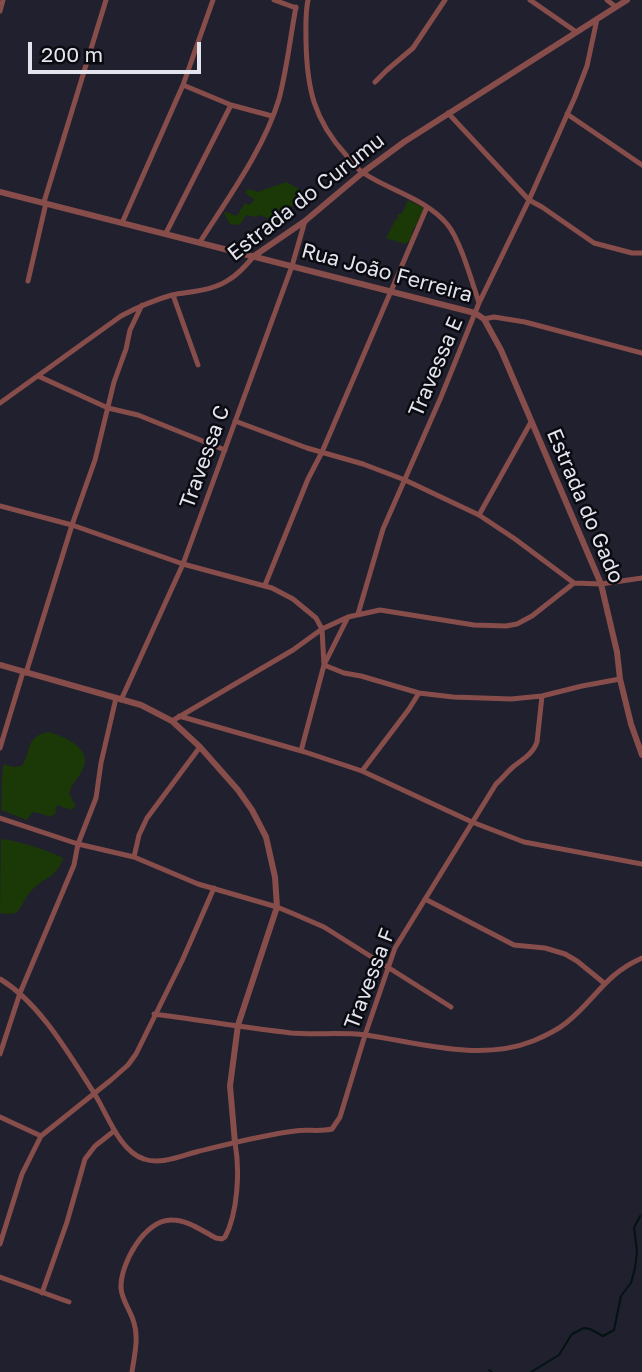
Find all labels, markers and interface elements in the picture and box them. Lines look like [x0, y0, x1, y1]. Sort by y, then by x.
scale bar [32, 28, 205, 72]
text: 200 m [41, 41, 103, 67]
street label: Estrada do Curumu [223, 128, 389, 266]
street label: Rua João Ferreira [299, 238, 475, 308]
street label: Travessa E [404, 313, 468, 421]
street label: Travessa C [175, 402, 235, 512]
street label: Estrada do Gado [541, 425, 629, 587]
street label: Travessa F [339, 925, 401, 1033]

